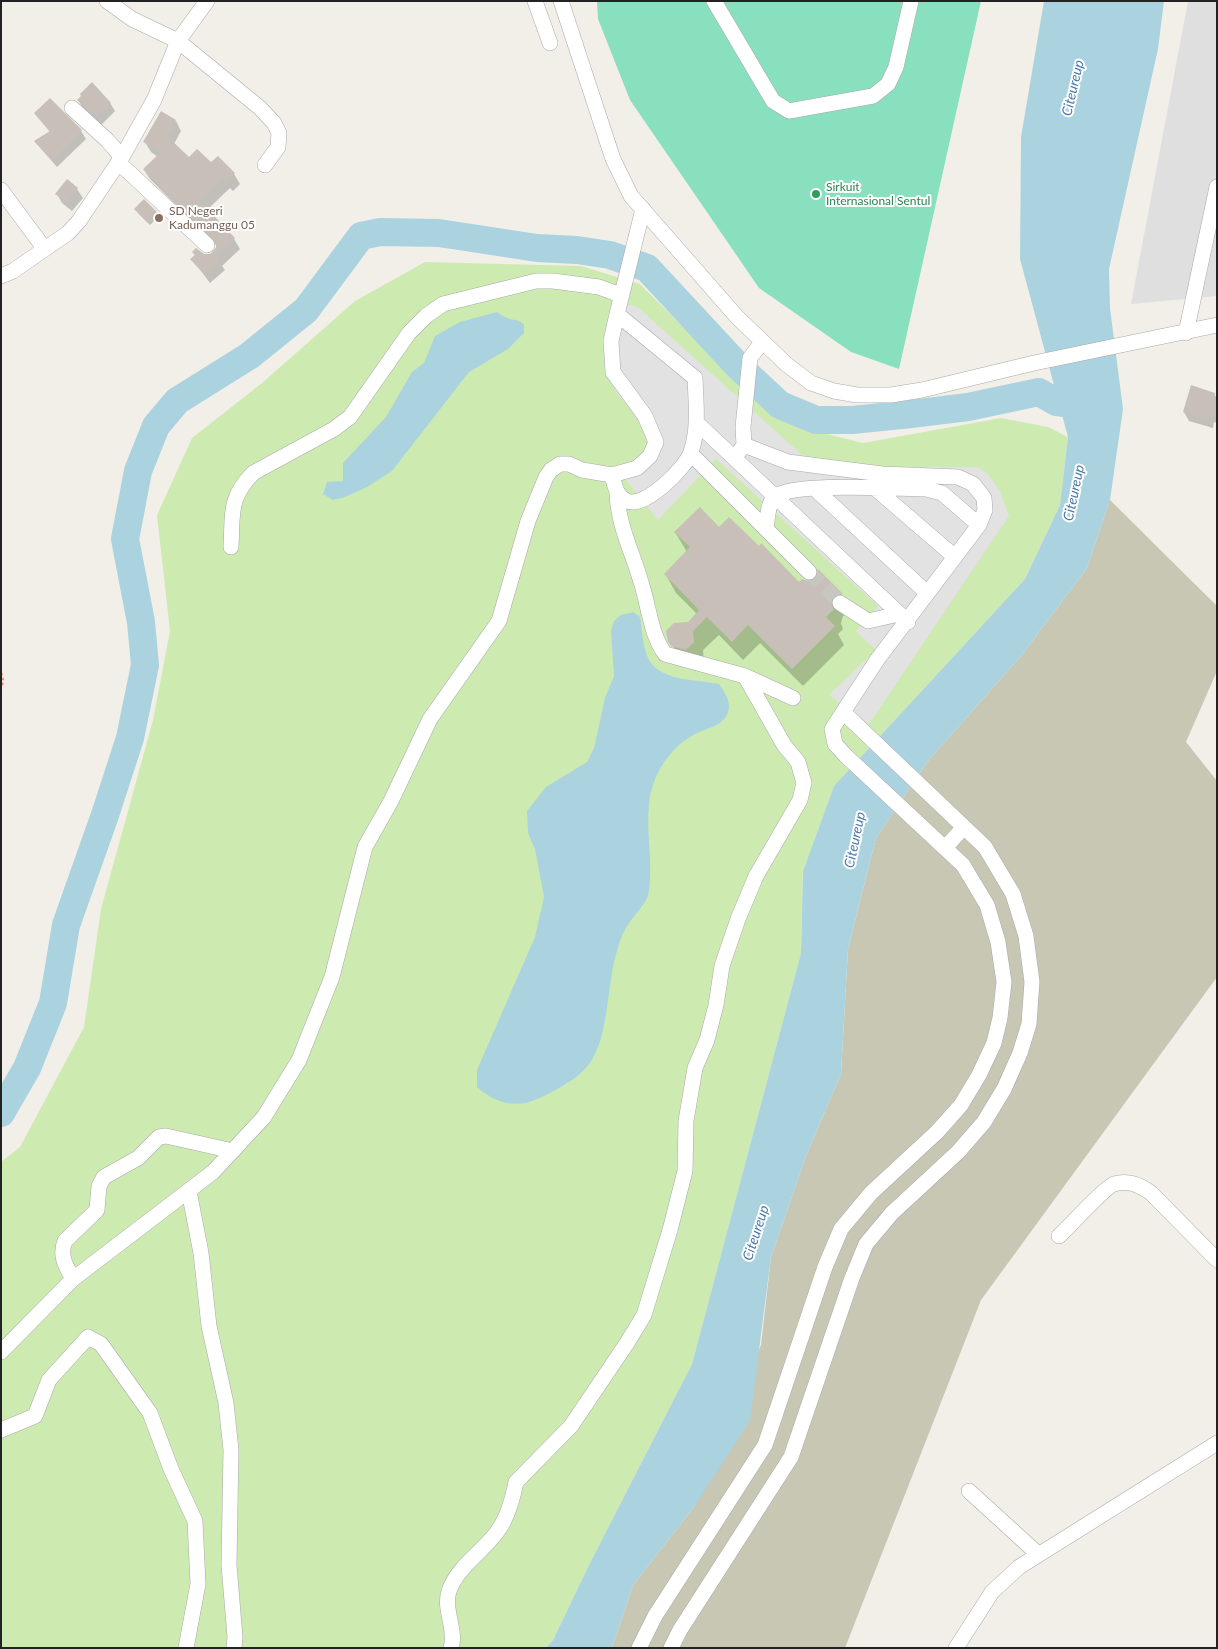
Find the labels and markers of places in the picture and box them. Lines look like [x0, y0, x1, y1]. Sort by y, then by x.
place label: Sirkuit Internasional Sentul [826, 180, 930, 208]
marker: Sirkuit Internasional Sentul [810, 188, 822, 200]
place label: SD Negeri Kadumanggu 05 [169, 204, 255, 232]
marker: SD Negeri Kadumanggu 05 [153, 212, 165, 224]

